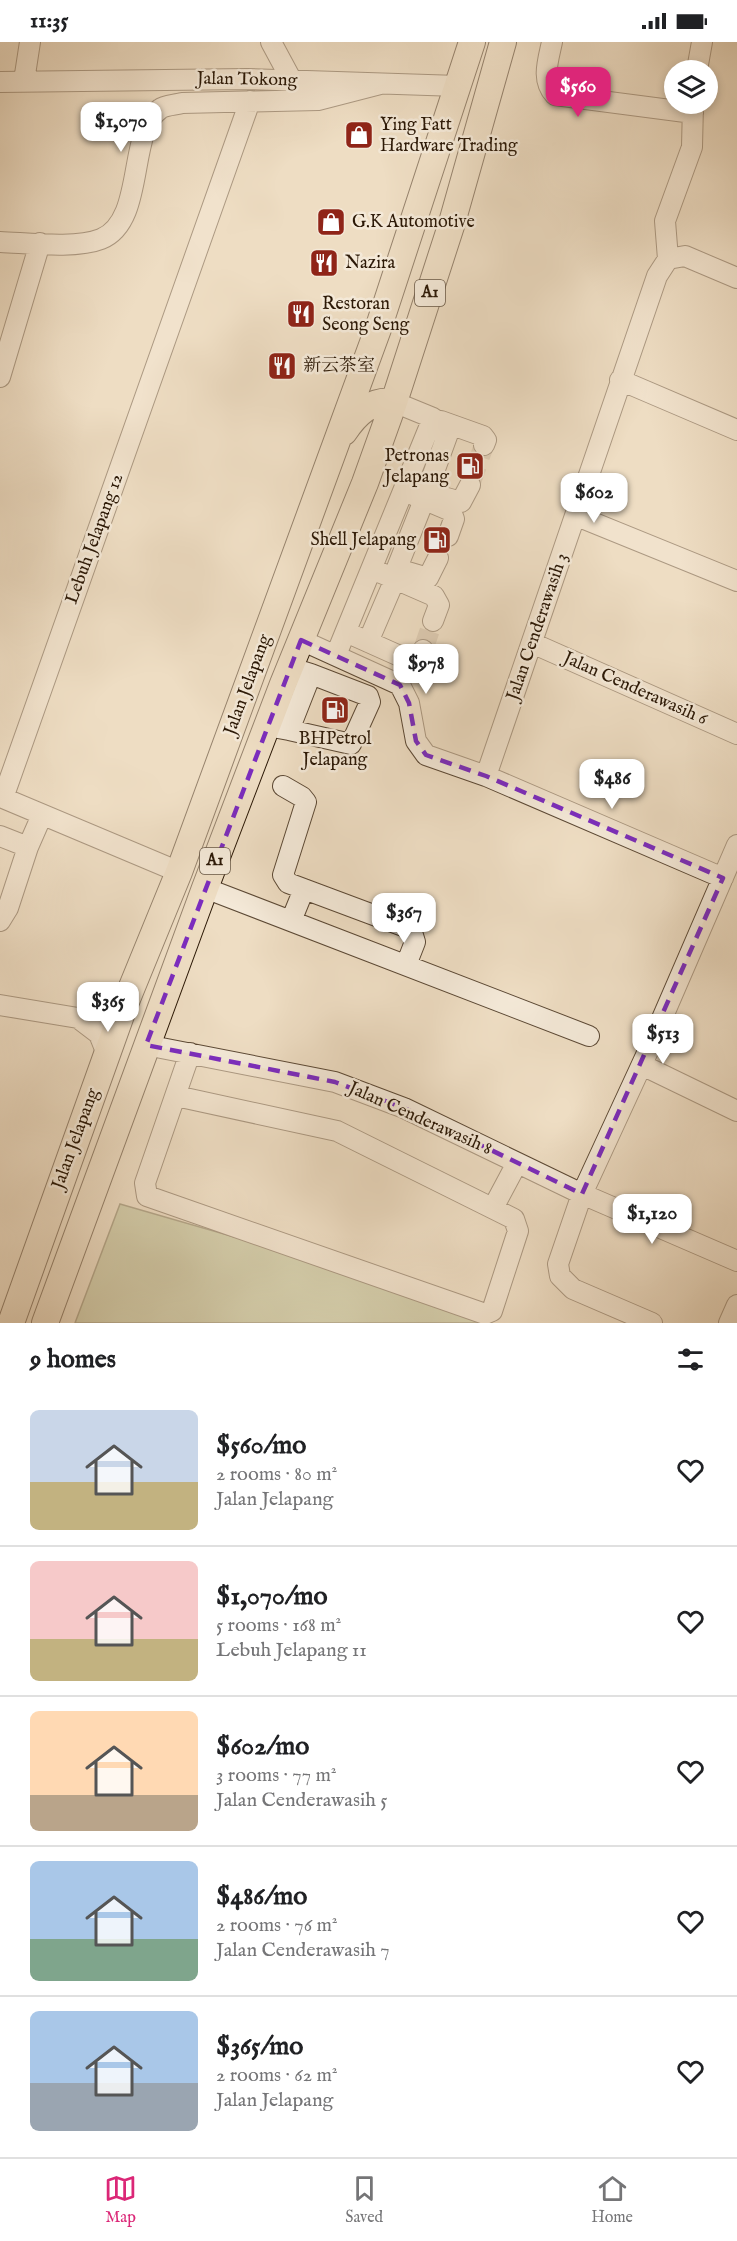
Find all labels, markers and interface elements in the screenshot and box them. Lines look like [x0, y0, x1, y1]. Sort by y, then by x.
text: 11:35 [30, 7, 68, 35]
map controls [664, 60, 718, 114]
button: layers [664, 60, 718, 114]
pin: $560 [542, 67, 614, 118]
street label: Jalan Tokong [195, 68, 298, 92]
text: $560 [560, 74, 596, 99]
pin: $1,070 [72, 102, 170, 153]
text: $1,070 [95, 109, 147, 134]
place label: Ying Fatt Hardware Trading [380, 114, 518, 158]
shop icon: Ying Fatt Hardware Trading [343, 119, 375, 151]
shop icon: G.K Automotive [315, 206, 347, 238]
place label: G.K Automotive [352, 211, 475, 234]
restaurant icon: Nazira [308, 247, 340, 279]
place label: Nazira [345, 252, 396, 275]
road number: A1 [415, 280, 445, 306]
place label: Restoran Seong Seng [322, 293, 409, 337]
restaurant icon: Restoran Seong Seng [285, 298, 317, 330]
restaurant icon: 新云茶室 [266, 350, 298, 382]
place label: 新云茶室 [303, 355, 375, 378]
place label: Petronas Jelapang [382, 445, 449, 489]
fuel station icon: Petronas Jelapang [454, 450, 486, 482]
street label: Lebuh Jelapang 12 [61, 470, 129, 608]
pin: $602 [558, 473, 630, 524]
text: $602 [575, 480, 613, 505]
fuel station icon: Shell Jelapang [421, 524, 453, 556]
place label: Shell Jelapang [310, 529, 416, 552]
street label: Jalan Cenderawasih 3 [501, 550, 574, 706]
street label: Jalan Jelapang [218, 631, 277, 740]
pin: $978 [390, 644, 462, 695]
street label: Jalan Cenderawasih 6 [557, 646, 711, 731]
text: $978 [407, 651, 445, 676]
fuel station icon: BHPetrol Jelapang [319, 694, 351, 726]
place label: BHPetrol Jelapang [298, 728, 372, 772]
pin: $486 [576, 759, 648, 810]
text: $486 [593, 766, 631, 791]
road number: A1 [200, 848, 230, 874]
pin: $367 [368, 893, 440, 944]
text: $367 [386, 900, 422, 925]
pin: $365 [72, 982, 144, 1033]
text: $365 [91, 989, 125, 1014]
pin: $513 [627, 1014, 699, 1065]
text: $513 [646, 1021, 680, 1046]
street label: Jalan Cenderawasih 8 [343, 1076, 495, 1161]
street label: Jalan Jelapang [46, 1085, 105, 1194]
pin: $1,120 [603, 1194, 701, 1245]
text: $1,120 [627, 1201, 677, 1226]
text: 9 homes [30, 1343, 116, 1376]
icon: filters [674, 1343, 707, 1376]
text: $560/mo [216, 1429, 306, 1462]
icon: home [78, 1434, 150, 1506]
icon: heart [674, 1454, 707, 1487]
text: 2 rooms · 80 m² [216, 1462, 337, 1487]
text: Jalan Jelapang [216, 1487, 333, 1512]
text: $1,070/mo [216, 1580, 328, 1613]
icon: home [78, 1585, 150, 1657]
icon: heart [674, 1605, 707, 1638]
text: 5 rooms · 168 m² [216, 1613, 341, 1638]
text: Lebuh Jelapang 11 [216, 1638, 367, 1663]
text: $602/mo [216, 1730, 309, 1763]
icon: home [78, 1735, 150, 1807]
icon: heart [674, 1755, 707, 1788]
text: 3 rooms · 77 m² [216, 1763, 336, 1788]
text: Jalan Cenderawasih 5 [216, 1788, 388, 1813]
text: $486/mo [216, 1880, 307, 1913]
icon: home [78, 1885, 150, 1957]
icon: heart [674, 1905, 707, 1938]
text: 2 rooms · 76 m² [216, 1913, 337, 1938]
text: Jalan Cenderawasih 7 [216, 1938, 390, 1963]
text: $365/mo [216, 2030, 303, 2063]
icon: home [78, 2035, 150, 2107]
icon: heart [674, 2055, 707, 2088]
text: 2 rooms · 62 m² [216, 2063, 338, 2088]
text: Jalan Jelapang [216, 2088, 333, 2113]
tab: Map [104, 2172, 137, 2228]
tab: Saved [345, 2172, 383, 2228]
tab: Home [591, 2172, 633, 2228]

